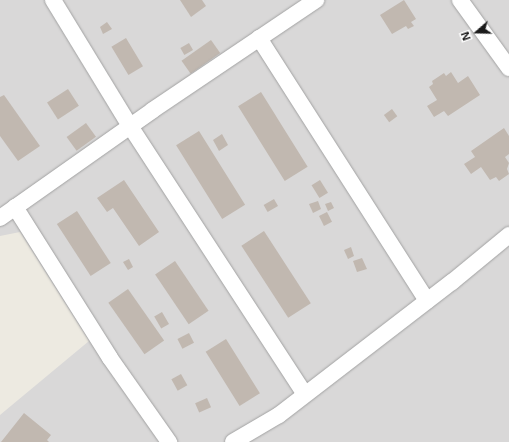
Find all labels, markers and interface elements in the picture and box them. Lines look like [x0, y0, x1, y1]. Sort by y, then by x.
north arrow [457, 12, 497, 52]
text: N [457, 30, 474, 43]

